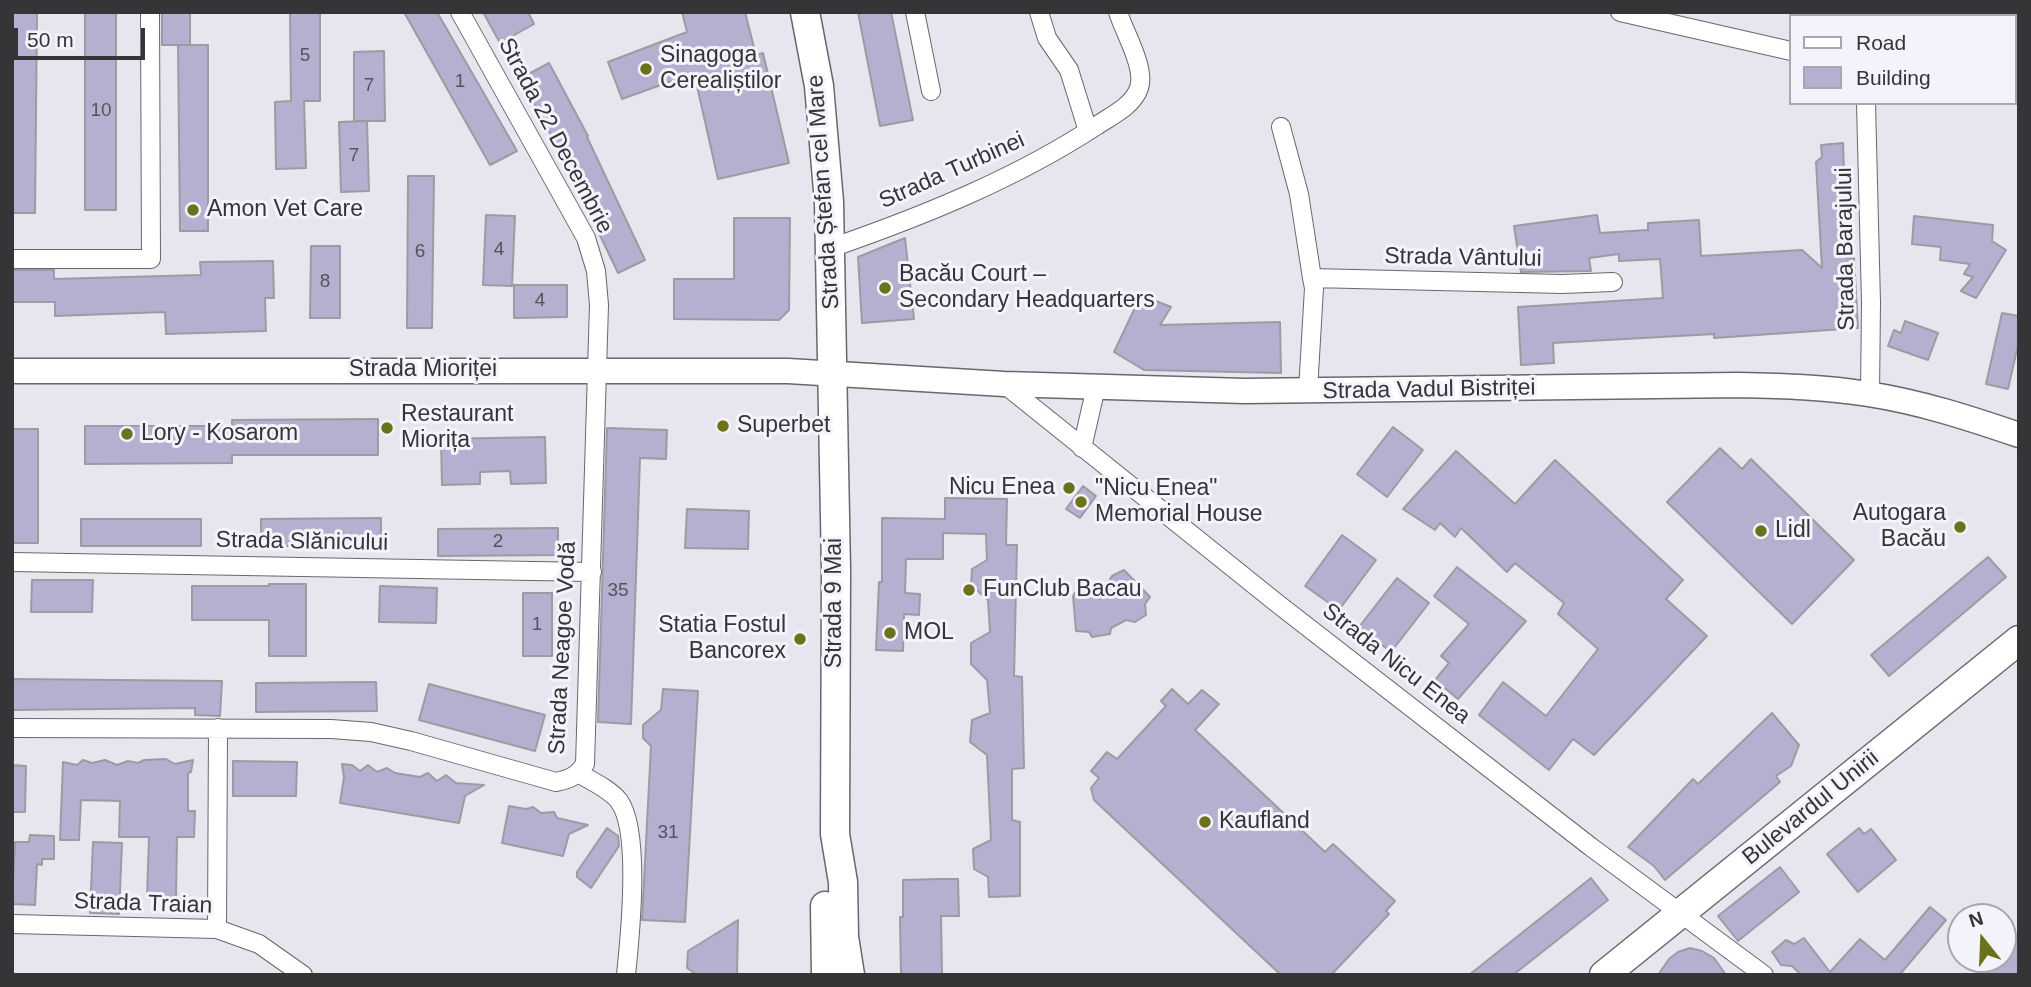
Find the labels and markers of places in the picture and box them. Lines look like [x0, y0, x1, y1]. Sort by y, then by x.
place label: Sinagoga Cerealiștilor [660, 42, 781, 96]
marker: Sinagoga Cerealiștilor [638, 61, 654, 77]
place label: Amon Vet Care [207, 196, 363, 224]
marker: Amon Vet Care [185, 202, 201, 218]
place label: Bacău Court – Secondary Headquarters [899, 261, 1155, 315]
marker: Bacău Court – Secondary Headquarters [877, 280, 893, 296]
place label: Restaurant Miorița [401, 401, 514, 455]
place label: Superbet [737, 412, 830, 440]
marker: Superbet [715, 418, 731, 434]
place label: Lory - Kosarom [141, 420, 298, 448]
marker: Restaurant Miorița [379, 420, 395, 436]
marker: Lory - Kosarom [119, 426, 135, 442]
place label: Nicu Enea [949, 474, 1055, 502]
place label: "Nicu Enea" Memorial House [1095, 475, 1262, 529]
marker: Nicu Enea [1061, 480, 1077, 496]
marker: "Nicu Enea" Memorial House [1073, 494, 1089, 510]
place label: Autogara Bacău [1853, 500, 1946, 554]
place label: Lidl [1775, 517, 1811, 545]
marker: Autogara Bacău [1952, 519, 1968, 535]
marker: Lidl [1753, 523, 1769, 539]
place label: FunClub Bacau [983, 576, 1142, 604]
marker: FunClub Bacau [961, 582, 977, 598]
place label: Statia Fostul Bancorex [658, 612, 786, 666]
place label: MOL [904, 619, 954, 647]
marker: MOL [882, 625, 898, 641]
marker: Statia Fostul Bancorex [792, 631, 808, 647]
place label: Kaufland [1219, 808, 1310, 836]
marker: Kaufland [1197, 814, 1213, 830]

